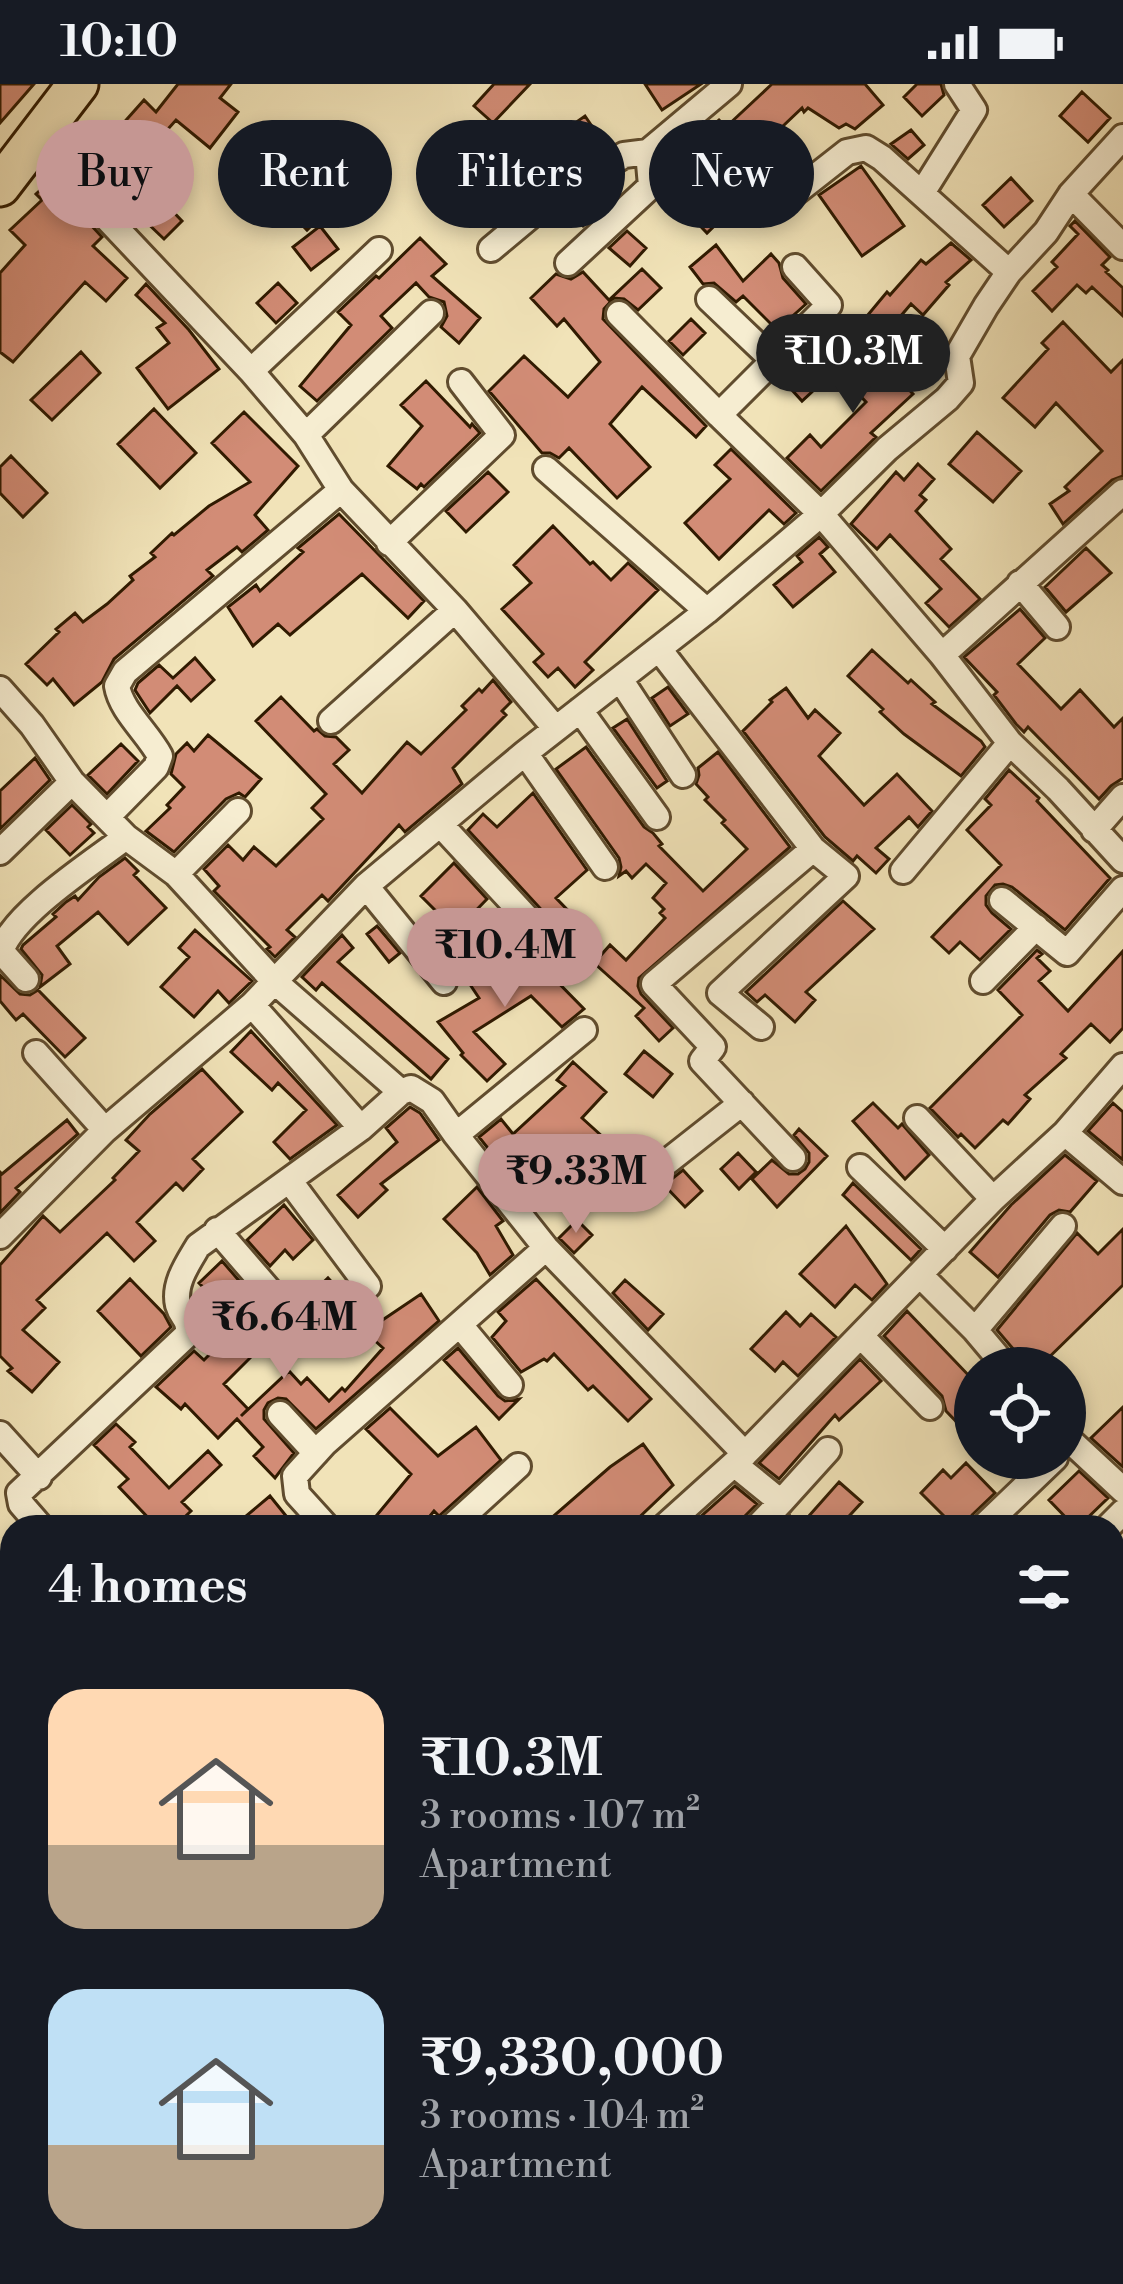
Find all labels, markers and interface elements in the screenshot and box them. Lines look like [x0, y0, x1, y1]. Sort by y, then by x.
text: 10:10 [60, 14, 178, 71]
chip: Buy [36, 120, 194, 228]
chip: Rent [218, 120, 392, 228]
chip: Filters [416, 120, 625, 228]
chip: New [649, 120, 814, 228]
pin: ₹10.3M [755, 314, 951, 416]
text: ₹10.3M [783, 328, 923, 377]
pin: ₹10.4M [407, 908, 603, 1010]
text: ₹10.4M [434, 922, 576, 971]
pin: ₹9.33M [478, 1134, 674, 1236]
text: ₹9.33M [505, 1148, 647, 1197]
pin: ₹6.64M [186, 1280, 382, 1382]
text: ₹6.64M [211, 1294, 357, 1343]
map controls [954, 1347, 1086, 1479]
button: locate [954, 1347, 1086, 1479]
icon: filters [1011, 1554, 1077, 1620]
text: 4 homes [48, 1555, 248, 1619]
text: ₹10.3M [420, 1728, 603, 1792]
icon: home [144, 1737, 288, 1881]
text: 3 rooms · 107 m² [420, 1792, 700, 1841]
text: Apartment [420, 1841, 612, 1890]
text: ₹9,330,000 [420, 2028, 724, 2092]
icon: home [144, 2037, 288, 2181]
text: 3 rooms · 104 m² [420, 2092, 704, 2141]
text: Apartment [420, 2141, 612, 2190]

